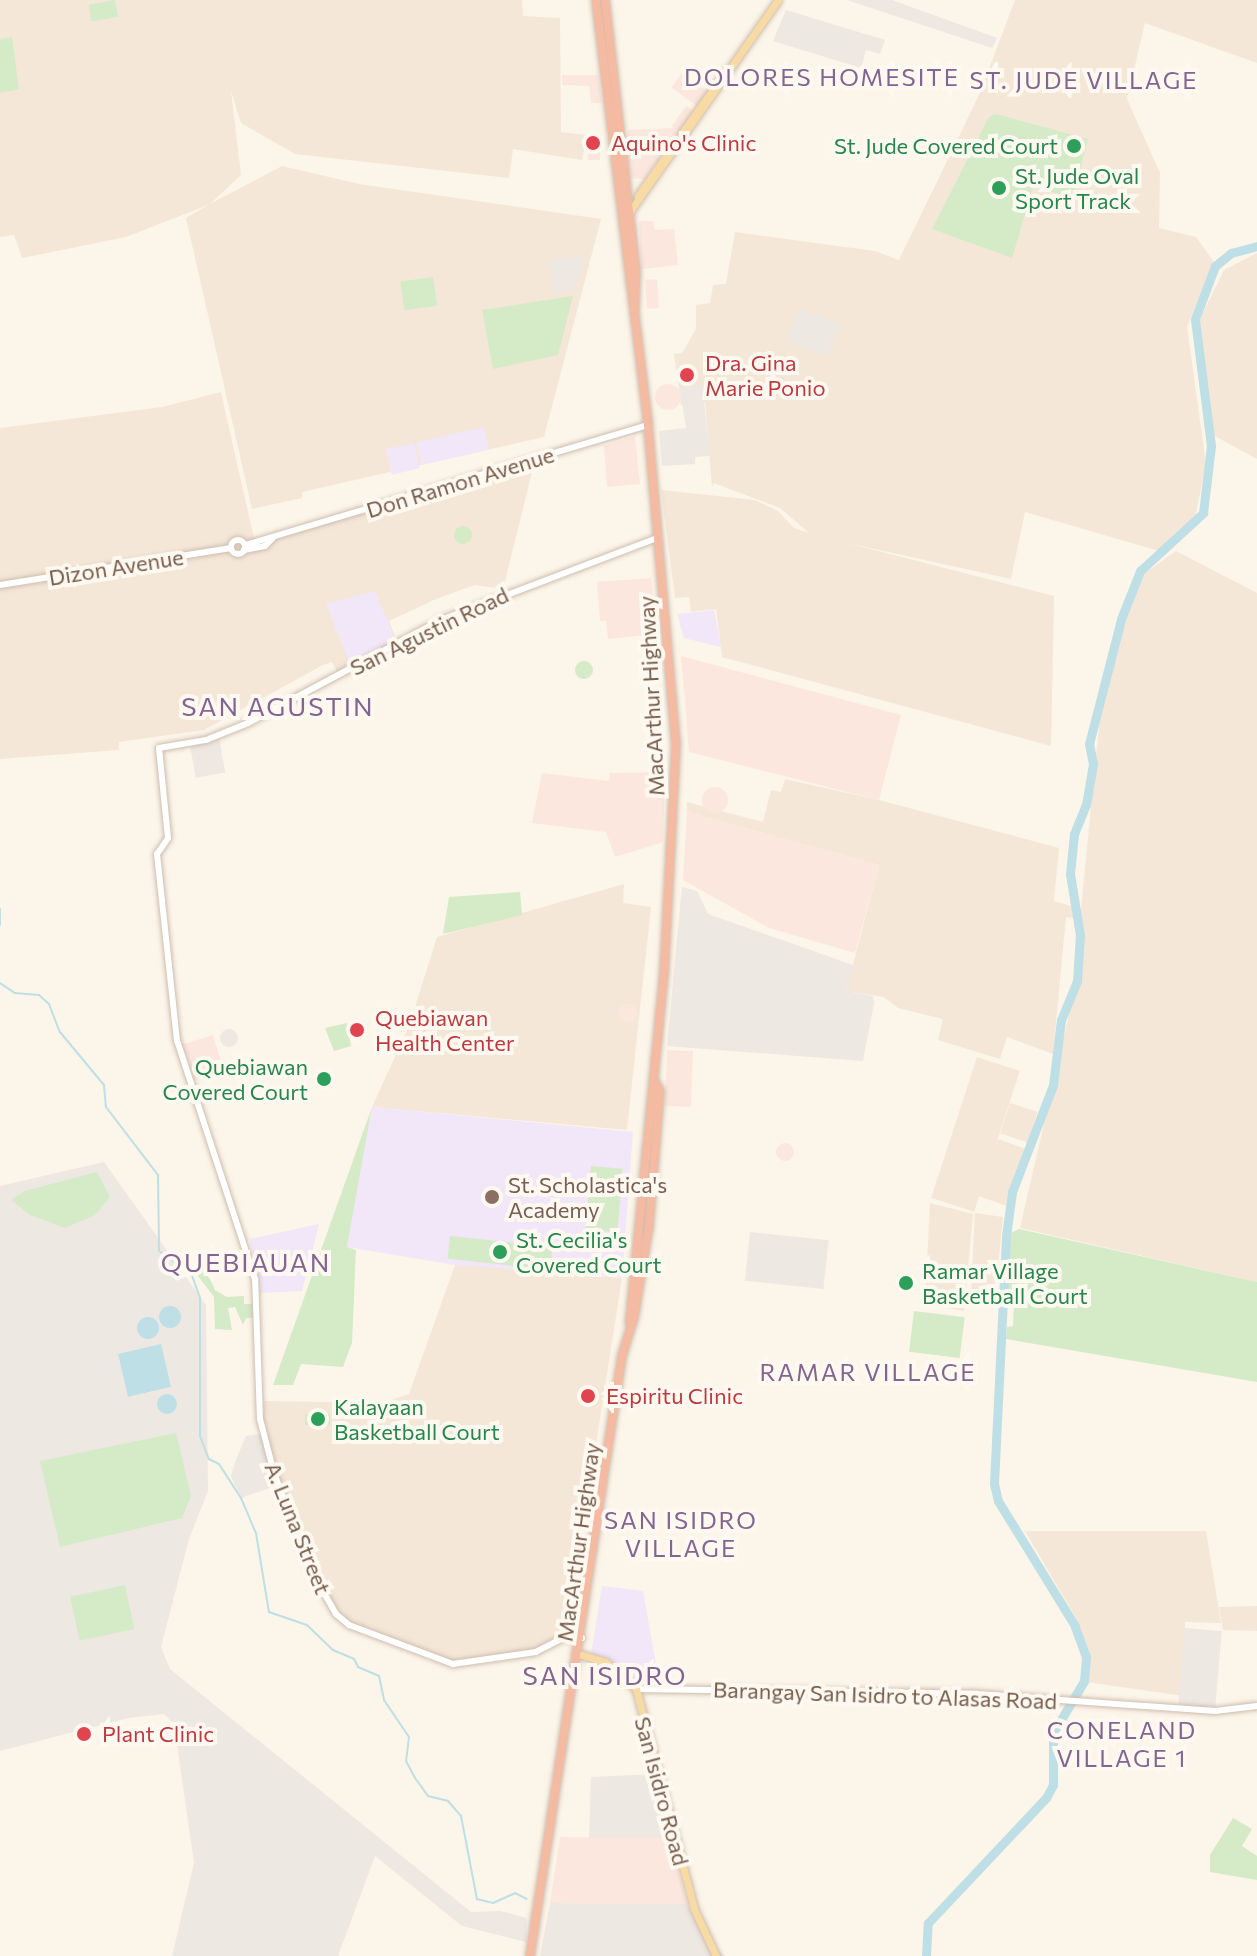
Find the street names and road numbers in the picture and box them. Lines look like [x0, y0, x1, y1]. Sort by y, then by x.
street label: Don Ramon Avenue [363, 441, 557, 523]
street label: Dizon Avenue [47, 543, 185, 591]
street label: San Agustin Road [345, 581, 513, 681]
street label: MacArthur Highway [633, 595, 669, 797]
street label: MacArthur Highway [551, 1441, 605, 1643]
street label: A. Luna Street [260, 1458, 336, 1598]
street label: Barangay San Isidro to Alasas Road [713, 1676, 1057, 1714]
street label: San Isidro Road [629, 1714, 695, 1868]

